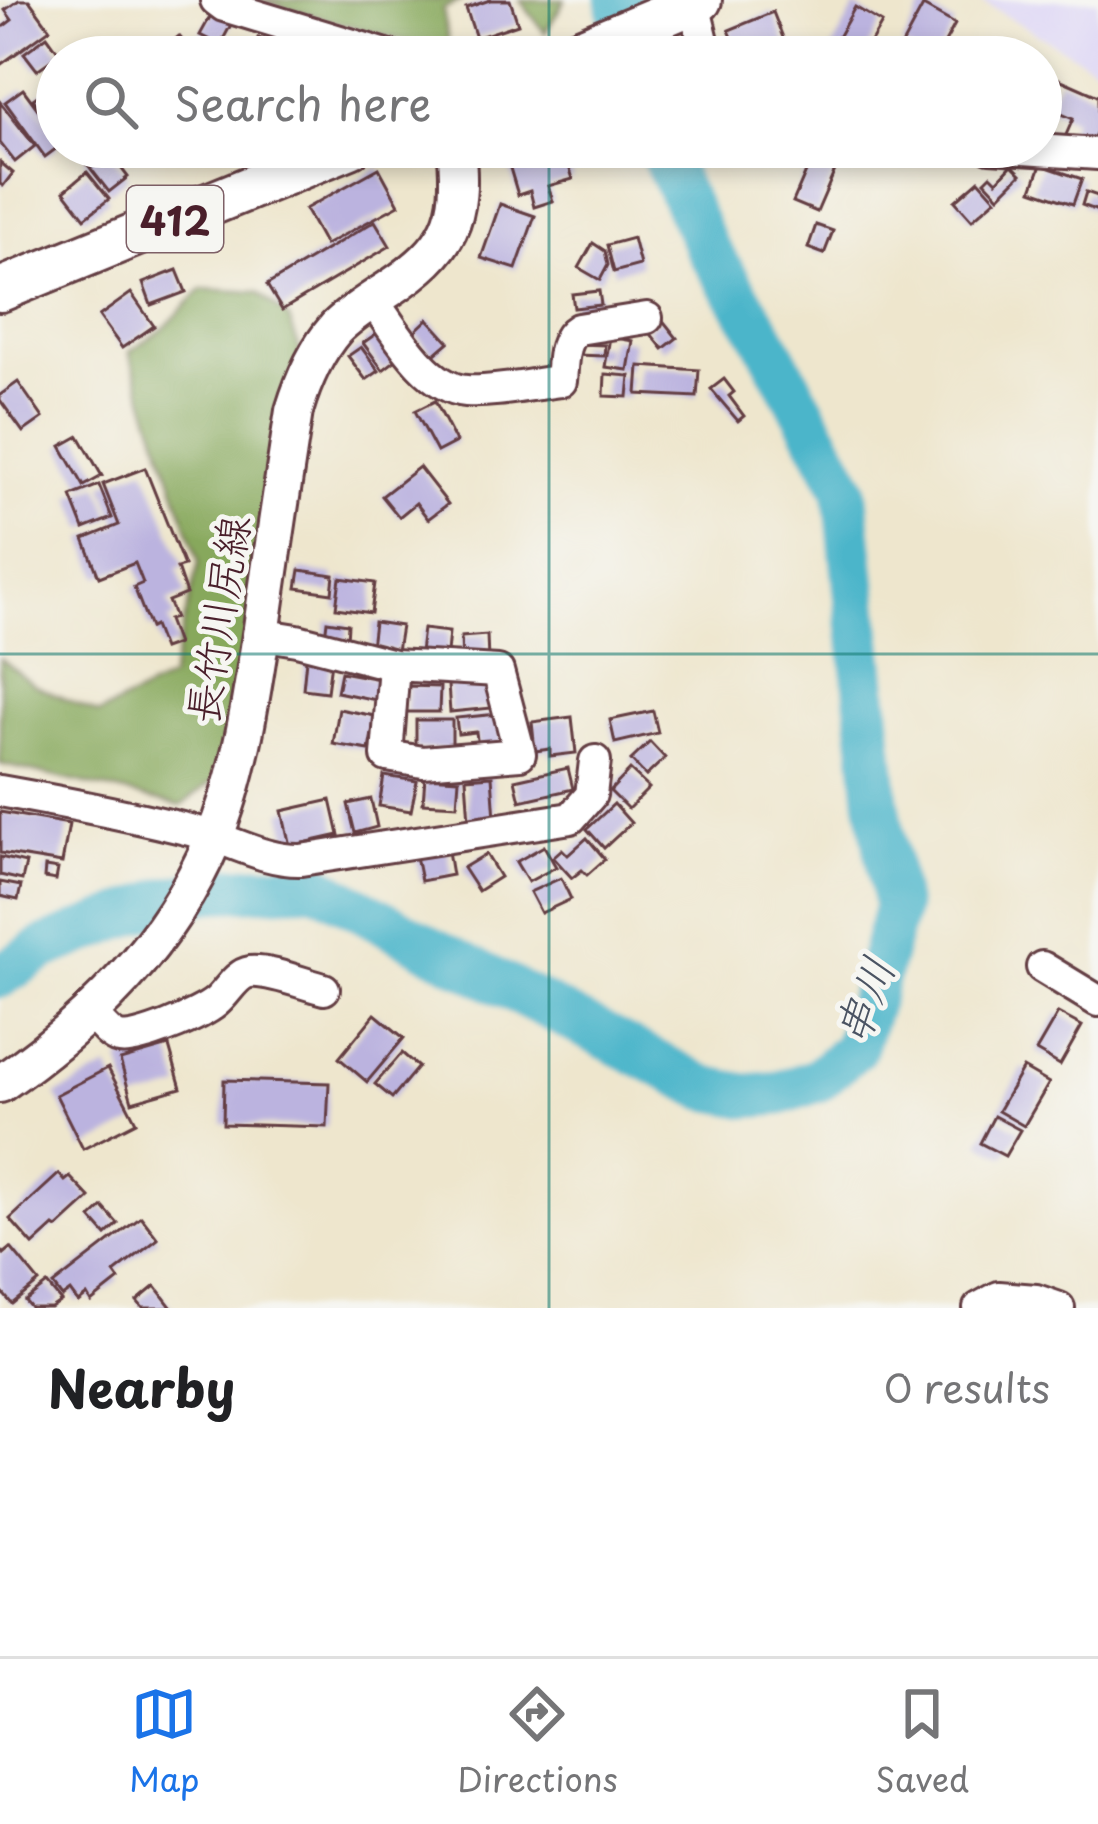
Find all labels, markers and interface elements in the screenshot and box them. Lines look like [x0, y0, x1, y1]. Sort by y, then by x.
search box [36, 36, 1062, 168]
text: Search here [174, 68, 431, 136]
icon: search [78, 69, 144, 135]
road number: 412 [127, 186, 223, 252]
street label: 長竹川尻線 [168, 510, 264, 728]
water label: 串川 [814, 946, 910, 1054]
text: Nearby [48, 1348, 235, 1425]
text: 0 results [884, 1357, 1050, 1416]
tab: Map [129, 1681, 199, 1803]
tab: Directions [457, 1681, 618, 1803]
tab: Saved [875, 1681, 969, 1803]

